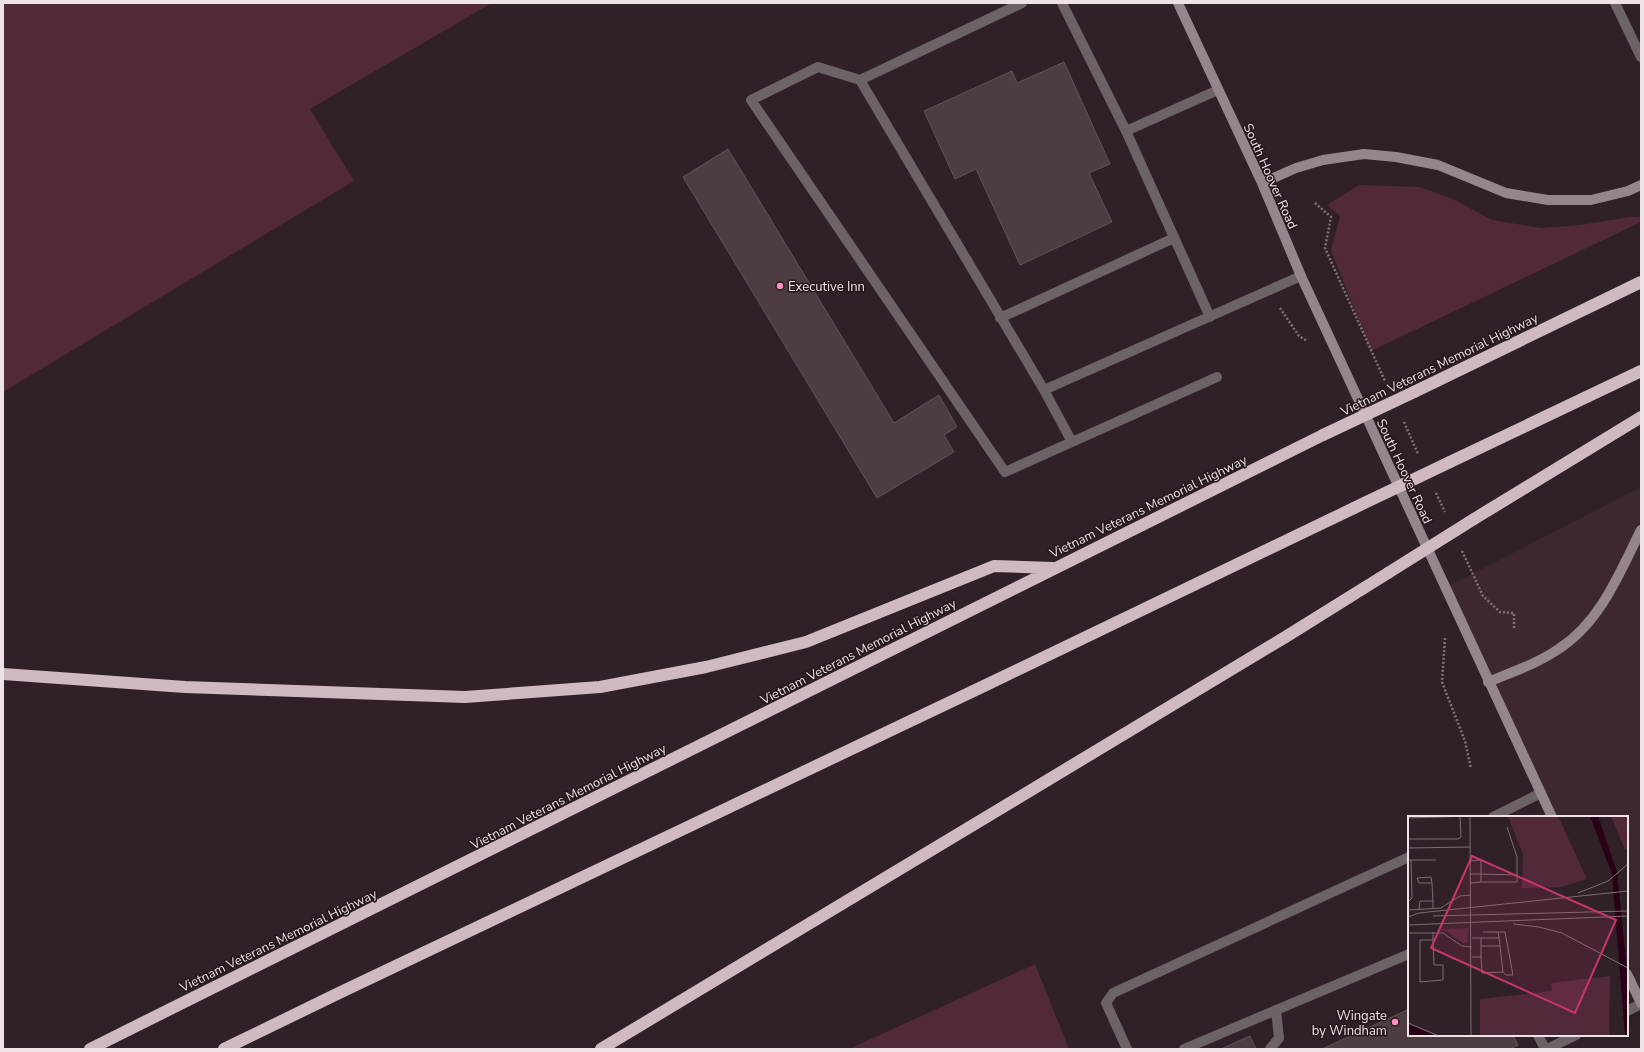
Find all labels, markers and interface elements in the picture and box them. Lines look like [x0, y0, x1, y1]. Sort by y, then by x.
street label: South Hoover Road [1239, 121, 1301, 232]
place label: Executive Inn [788, 278, 865, 296]
marker: Executive Inn [775, 281, 785, 291]
street label: Vietnam Veterans Memorial Highway [1337, 309, 1541, 421]
street label: South Hoover Road [1372, 416, 1436, 527]
street label: Vietnam Veterans Memorial Highway [1046, 451, 1250, 563]
street label: Vietnam Veterans Memorial Highway [757, 594, 960, 710]
street label: Vietnam Veterans Memorial Highway [467, 739, 670, 855]
inset map [1408, 816, 1628, 1036]
street label: Vietnam Veterans Memorial Highway [176, 885, 380, 997]
place label: Wingate by Windham [1312, 1007, 1387, 1040]
marker: Wingate by Windham [1390, 1017, 1400, 1027]

